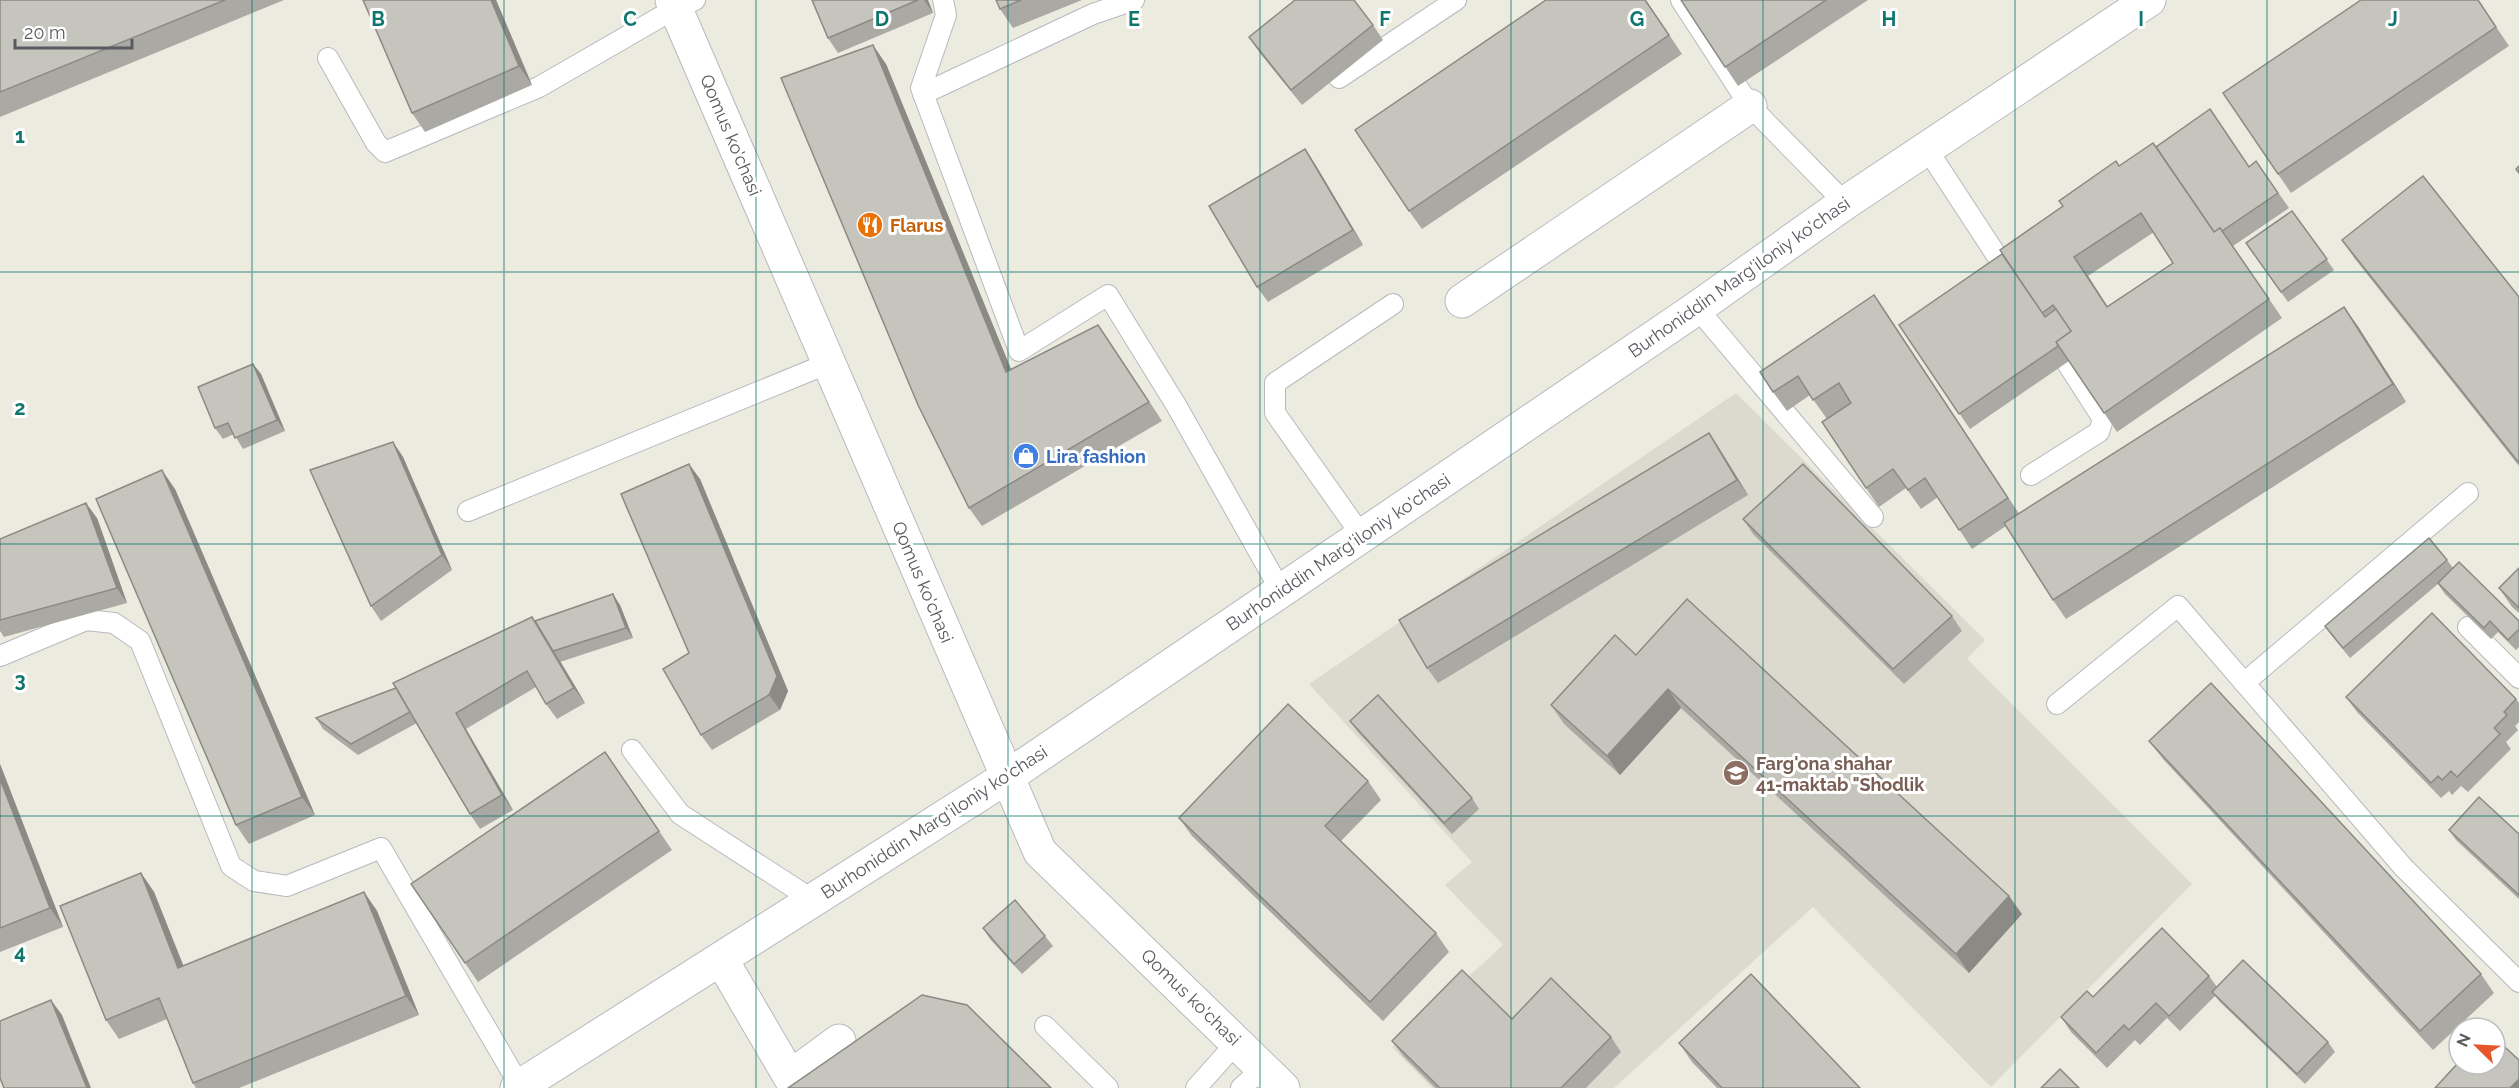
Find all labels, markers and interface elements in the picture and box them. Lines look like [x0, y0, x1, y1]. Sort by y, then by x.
text: B [371, 7, 385, 31]
text: C [623, 7, 637, 31]
text: D [875, 7, 889, 31]
text: E [1128, 7, 1140, 31]
text: F [1379, 7, 1391, 31]
text: G [1630, 7, 1644, 31]
text: H [1882, 7, 1896, 31]
text: I [2138, 7, 2144, 31]
text: J [2388, 7, 2398, 31]
scale bar [15, 12, 132, 50]
text: 20 m [24, 22, 66, 43]
street label: Qomus ko'chasi [696, 71, 766, 199]
text: 1 [15, 124, 25, 148]
street label: Burhoniddin Marg'iloniy ko'chasi [1624, 192, 1854, 362]
restaurant icon: Flarus [855, 210, 885, 240]
place label: Flarus [890, 215, 943, 236]
text: 2 [14, 396, 26, 420]
shop icon: Lira fashion [1011, 441, 1041, 471]
place label: Lira fashion [1046, 446, 1146, 467]
street label: Burhoniddin Marg'iloniy ko'chasi [1222, 469, 1454, 635]
street label: Qomus ko'chasi [888, 518, 958, 646]
text: 3 [14, 668, 26, 692]
street label: Burhoniddin Marg'iloniy ko'chasi [817, 741, 1051, 903]
place label: Farg'ona shahar 41-maktab "Shodlik [1756, 753, 1925, 795]
school or university icon: Farg'ona shahar 41-maktab "Shodlik [1721, 758, 1751, 788]
text: 4 [14, 940, 26, 964]
street label: Qomus ko'chasi [1137, 944, 1245, 1050]
north arrow [2447, 1016, 2507, 1076]
text: N [2453, 1031, 2475, 1050]

